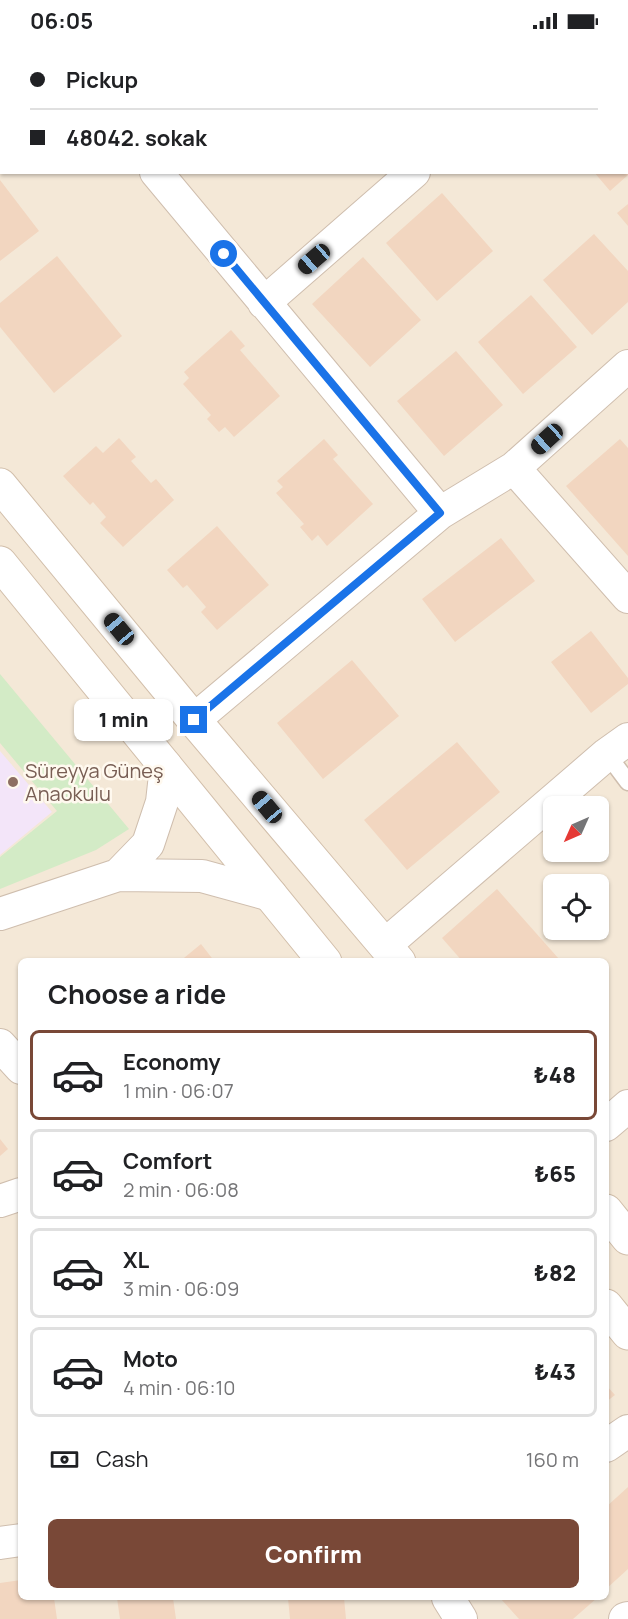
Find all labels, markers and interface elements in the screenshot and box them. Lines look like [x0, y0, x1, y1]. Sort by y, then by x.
text: 06:05 [30, 6, 93, 36]
text: Pickup [66, 65, 138, 95]
text: 48042. sokak [66, 123, 207, 153]
route start [210, 240, 237, 267]
car [295, 240, 333, 278]
car [528, 420, 566, 458]
car [101, 609, 137, 649]
callout: 1 min [74, 699, 173, 741]
text: 1 min [98, 706, 149, 733]
route end [180, 706, 207, 733]
place label: Süreyya Güneş Anaokulu [25, 757, 164, 807]
marker: Süreyya Güneş Anaokulu [6, 775, 20, 789]
car [249, 787, 285, 827]
north arrow [543, 796, 609, 862]
map controls [543, 796, 609, 940]
button: locate [543, 874, 609, 940]
text: Choose a ride [48, 975, 226, 1012]
text: Economy [123, 1047, 221, 1077]
icon: car [51, 1048, 105, 1102]
text: ₺48 [534, 1060, 576, 1090]
text: 1 min · 06:07 [123, 1077, 234, 1104]
text: Comfort [123, 1146, 212, 1176]
icon: car [51, 1147, 105, 1201]
text: ₺65 [534, 1159, 576, 1189]
text: 2 min · 06:08 [123, 1176, 239, 1203]
text: XL [123, 1245, 149, 1275]
icon: car [51, 1246, 105, 1300]
text: ₺82 [534, 1258, 576, 1288]
text: 3 min · 06:09 [123, 1275, 239, 1302]
text: Moto [123, 1344, 178, 1374]
icon: car [51, 1345, 105, 1399]
text: ₺43 [535, 1357, 576, 1387]
text: 4 min · 06:10 [123, 1374, 235, 1401]
icon: cash [48, 1443, 81, 1476]
text: Cash [96, 1444, 149, 1474]
text: 160 m [526, 1446, 579, 1473]
button: Confirm [48, 1519, 579, 1588]

